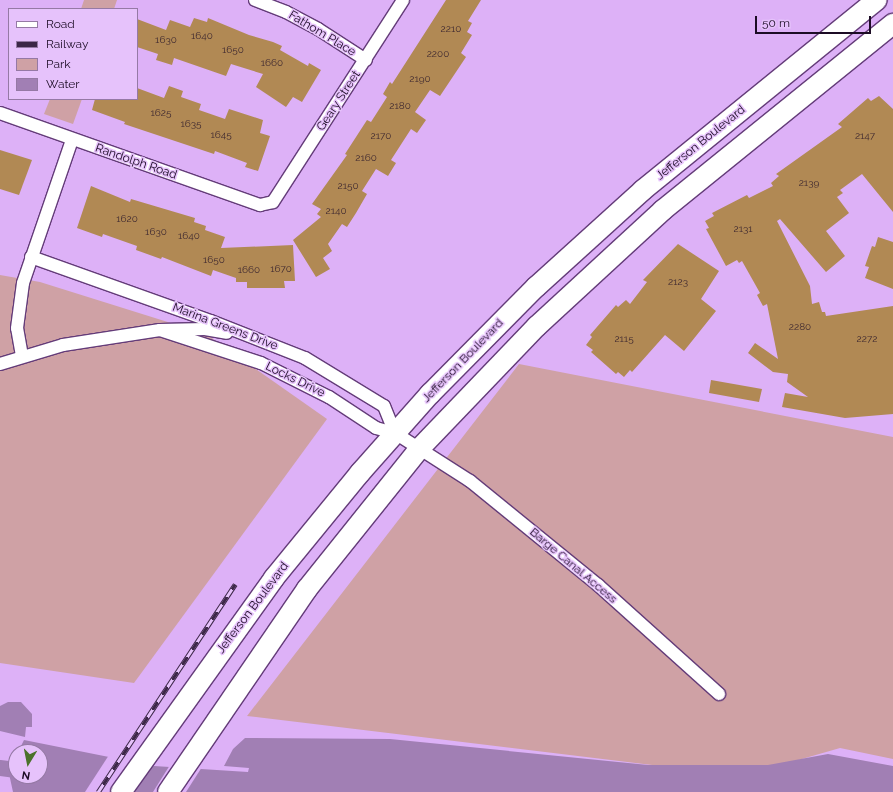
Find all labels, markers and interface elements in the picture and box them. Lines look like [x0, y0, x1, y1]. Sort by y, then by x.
legend [8, 8, 138, 100]
street label: Fathom Place [286, 8, 358, 60]
scale bar [757, 8, 873, 34]
text: 50 m [762, 16, 790, 30]
text: Road [46, 17, 75, 31]
house number: 2210 [441, 23, 461, 35]
house number: 1640 [191, 30, 213, 42]
house number: 1630 [155, 34, 177, 46]
text: Railway [46, 37, 88, 51]
house number: 1650 [222, 44, 244, 56]
house number: 2200 [427, 48, 449, 60]
text: Park [46, 57, 71, 71]
house number: 1660 [261, 57, 283, 69]
street label: Geary Street [314, 68, 364, 134]
house number: 2190 [409, 73, 431, 85]
text: Water [46, 77, 80, 91]
house number: 2180 [389, 100, 411, 112]
street label: Jefferson Boulevard [654, 103, 748, 183]
house number: 1625 [151, 107, 171, 119]
house number: 1635 [180, 118, 202, 130]
house number: 1645 [210, 129, 232, 141]
house number: 2170 [371, 130, 391, 142]
house number: 2147 [855, 130, 875, 142]
street label: Randolph Road [93, 141, 179, 183]
house number: 2160 [355, 152, 377, 164]
house number: 2139 [799, 177, 819, 189]
house number: 2150 [337, 180, 359, 192]
house number: 2140 [325, 205, 347, 217]
house number: 1620 [116, 213, 138, 225]
house number: 2131 [733, 223, 753, 235]
house number: 1630 [145, 226, 167, 238]
house number: 1640 [178, 230, 200, 242]
house number: 1650 [203, 254, 225, 266]
house number: 1670 [270, 263, 292, 275]
house number: 1660 [238, 264, 260, 276]
house number: 2123 [668, 276, 688, 288]
street label: Marina Greens Drive [170, 300, 280, 354]
street label: Jefferson Boulevard [419, 316, 507, 406]
house number: 2280 [789, 321, 811, 333]
house number: 2115 [614, 333, 634, 345]
house number: 2272 [857, 333, 877, 345]
street label: Locks Drive [263, 359, 327, 401]
street label: Barge Canal Access [526, 525, 620, 607]
street label: Jefferson Boulevard [214, 560, 292, 656]
north arrow [8, 744, 48, 784]
text: N [21, 768, 31, 782]

